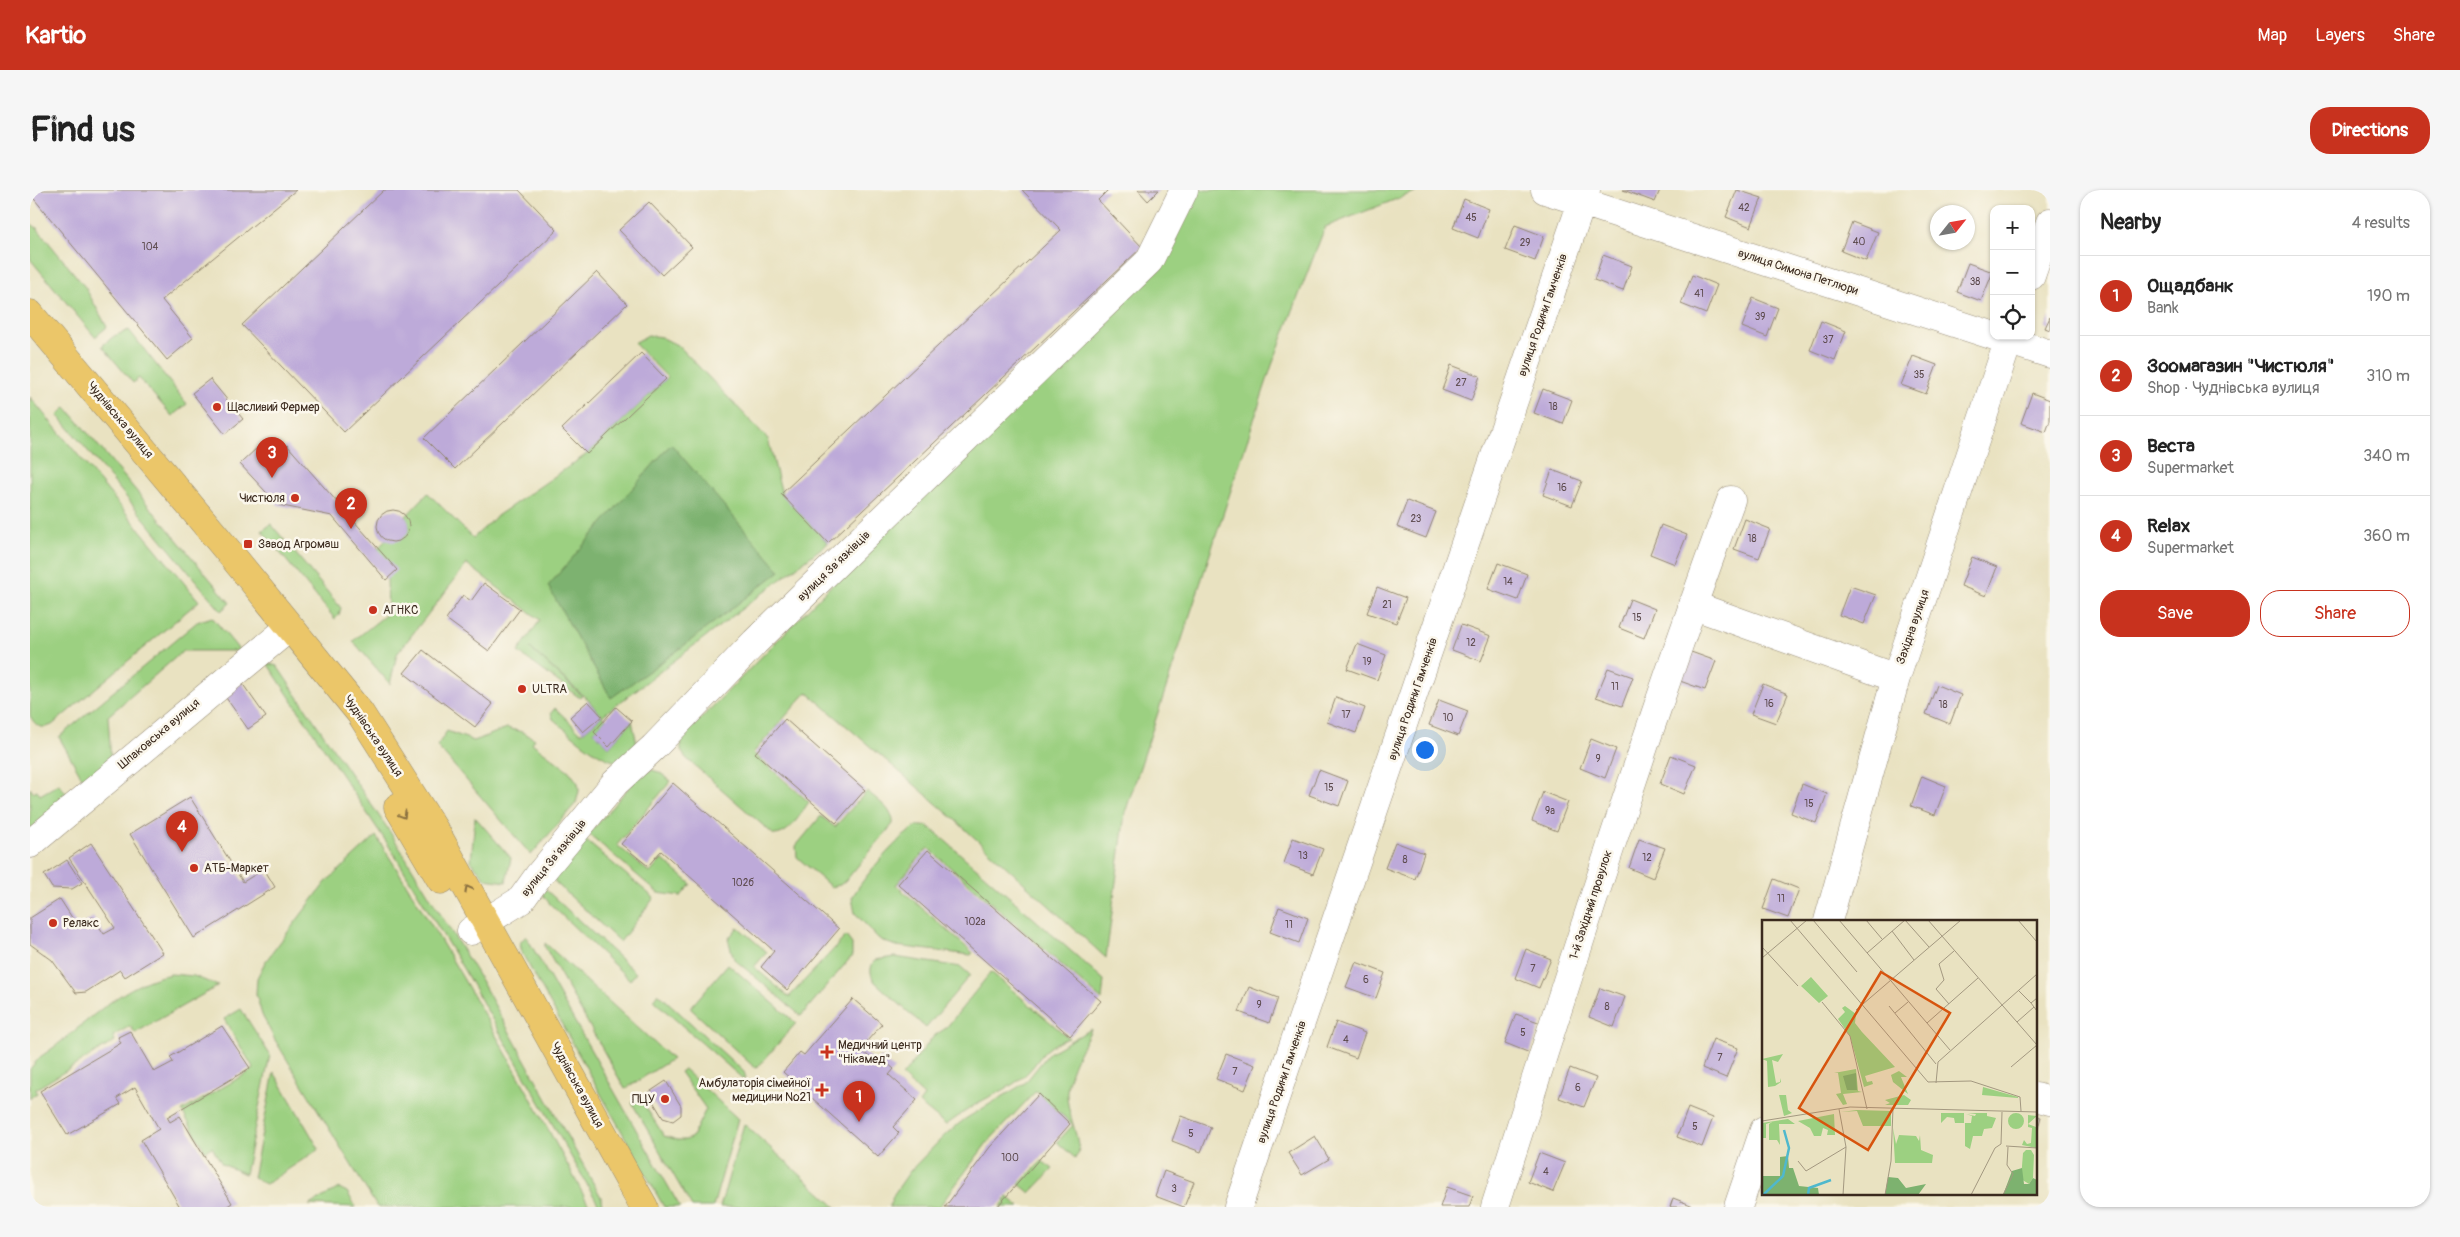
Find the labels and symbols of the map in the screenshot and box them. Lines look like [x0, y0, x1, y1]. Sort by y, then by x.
house number: 42 [1738, 202, 1750, 214]
north arrow [1930, 205, 1975, 250]
house number: 45 [1465, 212, 1477, 224]
house number: 40 [1853, 236, 1865, 248]
house number: 29 [1520, 237, 1530, 249]
house number: 104 [142, 241, 158, 253]
street label: вулиця Симона Петлюри [1736, 245, 1861, 299]
street label: вулиця Родини Гамченків [1515, 252, 1571, 378]
house number: 38 [1970, 276, 1980, 288]
house number: 41 [1694, 288, 1704, 300]
house number: 39 [1755, 311, 1765, 323]
house number: 37 [1823, 334, 1834, 346]
house number: 35 [1914, 369, 1925, 381]
house number: 27 [1456, 377, 1467, 389]
street label: Чуднівська вулиця [84, 379, 157, 462]
place label: Щасливий Фермер [227, 400, 320, 415]
marker: Щасливий Фермер [211, 401, 223, 413]
house number: 18 [1549, 401, 1557, 413]
pin: 3 [256, 437, 288, 478]
house number: 16 [1557, 482, 1567, 494]
pin: 2 [335, 488, 367, 529]
place label: Чистюля [239, 491, 285, 506]
marker: Чистюля [289, 492, 301, 504]
house number: 23 [1411, 513, 1422, 525]
street label: вулиця Звʼязківців [794, 527, 874, 605]
house number: 18 [1748, 533, 1756, 545]
place label: Завод Агромаш [258, 537, 339, 552]
marker: Завод Агромаш [242, 538, 254, 550]
house number: 14 [1503, 576, 1513, 588]
street label: Західна вулиця [1893, 587, 1933, 666]
house number: 21 [1382, 599, 1392, 611]
place label: АГНКС [383, 603, 418, 618]
marker: АГНКС [367, 604, 379, 616]
house number: 15 [1632, 612, 1642, 624]
street label: вулиця Родини Гамченків [1385, 636, 1441, 762]
house number: 12 [1466, 637, 1476, 649]
house number: 19 [1362, 656, 1372, 668]
house number: 11 [1611, 681, 1619, 693]
place label: ULTRA [532, 682, 567, 697]
marker: ULTRA [516, 683, 528, 695]
street label: Чуднівська вулиця [340, 692, 406, 780]
street label: Шпаковська вулиця [115, 695, 203, 772]
house number: 16 [1764, 698, 1774, 710]
house number: 18 [1939, 699, 1947, 711]
house number: 17 [1341, 709, 1351, 721]
house number: 10 [1443, 712, 1454, 724]
your location [1412, 737, 1438, 763]
house number: 9 [1595, 753, 1601, 765]
house number: 15 [1324, 782, 1334, 794]
house number: 15 [1804, 798, 1814, 810]
house number: 9а [1545, 805, 1555, 817]
one-way arrow [397, 810, 407, 819]
pin: 4 [166, 811, 198, 852]
street label: вулиця Звʼязківців [518, 816, 590, 900]
street label: 1-й Західний провулок [1566, 848, 1616, 962]
house number: 13 [1298, 850, 1308, 862]
house number: 12 [1642, 852, 1652, 864]
house number: 8 [1402, 854, 1408, 866]
place label: АТБ-Маркет [204, 861, 269, 876]
marker: АТБ-Маркет [188, 862, 200, 874]
house number: 102б [732, 877, 754, 889]
one-way arrow [464, 886, 474, 895]
house number: 11 [1777, 893, 1785, 905]
place label: Релакс [63, 916, 99, 931]
house number: 102а [965, 916, 986, 928]
marker: Релакс [47, 917, 59, 929]
house number: 11 [1285, 919, 1293, 931]
inset map [1762, 920, 2038, 1194]
house number: 7 [1530, 963, 1536, 975]
house number: 6 [1363, 974, 1369, 986]
house number: 9 [1256, 999, 1262, 1011]
house number: 8 [1604, 1001, 1610, 1013]
street label: вулиця Родини Гамченків [1254, 1019, 1310, 1145]
house number: 5 [1520, 1027, 1526, 1039]
house number: 4 [1343, 1034, 1349, 1046]
place label: Медичний центр "Нікамед" [838, 1038, 922, 1067]
street label: Чуднівська вулиця [547, 1040, 607, 1131]
marker: Медичний центр "Нікамед" [820, 1045, 834, 1059]
house number: 7 [1717, 1052, 1723, 1064]
house number: 7 [1232, 1066, 1238, 1078]
place label: Амбулаторія сімейної медицини №21 [699, 1076, 811, 1105]
pin: 1 [843, 1081, 875, 1122]
house number: 6 [1575, 1082, 1581, 1094]
marker: Амбулаторія сімейної медицини №21 [815, 1083, 829, 1097]
place label: ПЦУ [632, 1092, 655, 1107]
marker: ПЦУ [659, 1093, 671, 1105]
house number: 5 [1692, 1121, 1698, 1133]
house number: 5 [1188, 1128, 1194, 1140]
house number: 100 [1001, 1152, 1019, 1164]
house number: 4 [1543, 1166, 1549, 1178]
house number: 3 [1171, 1183, 1177, 1195]

